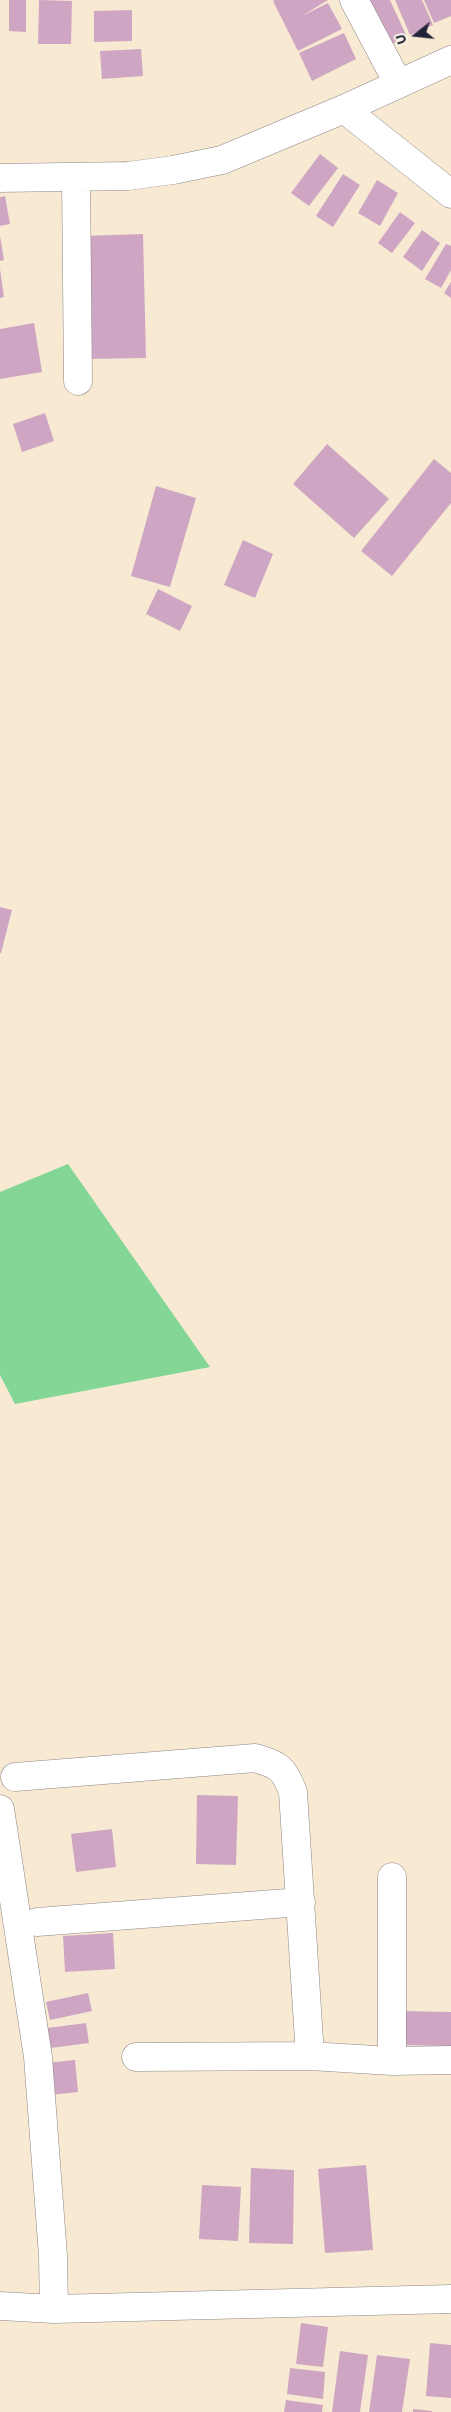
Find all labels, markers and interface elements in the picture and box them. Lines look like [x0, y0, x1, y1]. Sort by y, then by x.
north arrow [391, 10, 441, 60]
text: U [392, 32, 411, 46]

